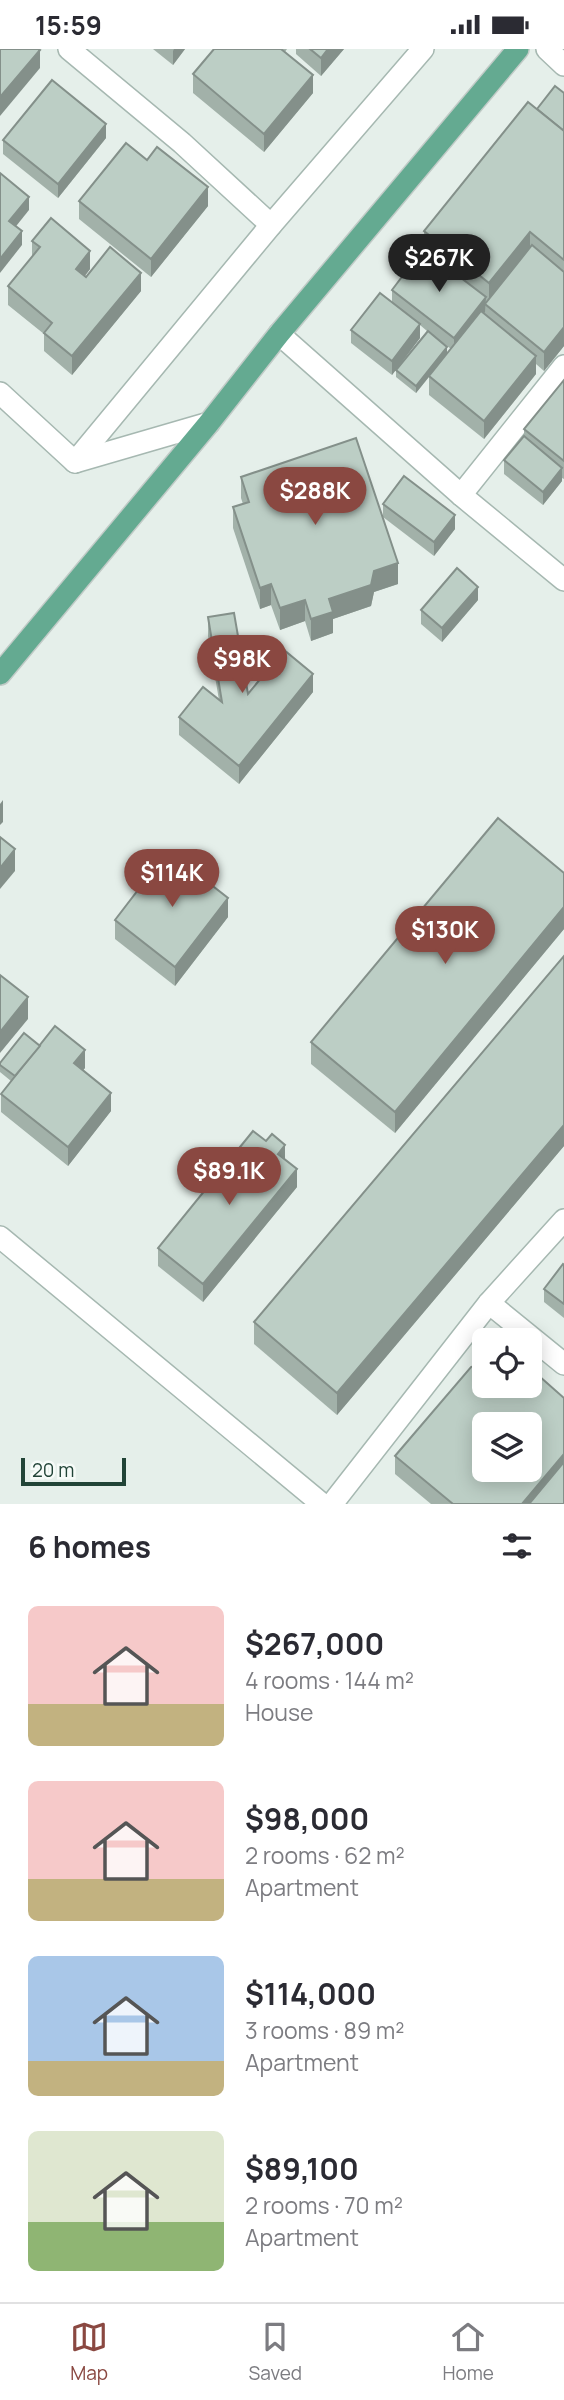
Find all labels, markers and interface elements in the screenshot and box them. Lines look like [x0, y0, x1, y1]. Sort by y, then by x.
text: 15:59 [35, 7, 102, 43]
pin: $267K [390, 235, 488, 294]
text: $267K [404, 241, 474, 273]
pin: $288K [266, 468, 364, 527]
text: $288K [279, 474, 351, 506]
pin: $98K [201, 635, 283, 695]
text: $98K [213, 642, 271, 674]
pin: $114K [123, 849, 221, 909]
text: $114K [140, 856, 204, 888]
pin: $130K [396, 907, 494, 966]
text: $130K [411, 913, 479, 945]
pin: $89.1K [172, 1147, 286, 1207]
text: $89.1K [193, 1154, 265, 1186]
map controls [472, 1328, 542, 1482]
button: locate [472, 1328, 542, 1398]
button: layers [472, 1412, 542, 1482]
scale bar [21, 1455, 126, 1487]
text: 20 m [32, 1457, 74, 1483]
text: 6 homes [28, 1526, 151, 1567]
icon: filters [498, 1527, 536, 1565]
text: $267,000 [245, 1623, 384, 1664]
icon: home [84, 1634, 168, 1718]
text: 4 rooms · 144 m² [245, 1664, 414, 1696]
text: House [245, 1696, 314, 1728]
text: $98,000 [245, 1798, 369, 1839]
icon: home [84, 1809, 168, 1893]
text: 2 rooms · 62 m² [245, 1839, 405, 1871]
text: Apartment [245, 1871, 359, 1903]
text: $114,000 [245, 1973, 376, 2014]
icon: home [84, 1984, 168, 2068]
text: 3 rooms · 89 m² [245, 2014, 405, 2046]
text: Apartment [245, 2046, 359, 2078]
text: $89,100 [245, 2148, 359, 2189]
icon: home [84, 2159, 168, 2243]
text: 2 rooms · 70 m² [245, 2189, 403, 2221]
text: Apartment [245, 2221, 359, 2253]
tab: Map [70, 2318, 108, 2386]
tab: Saved [249, 2318, 302, 2386]
tab: Home [442, 2318, 494, 2386]

